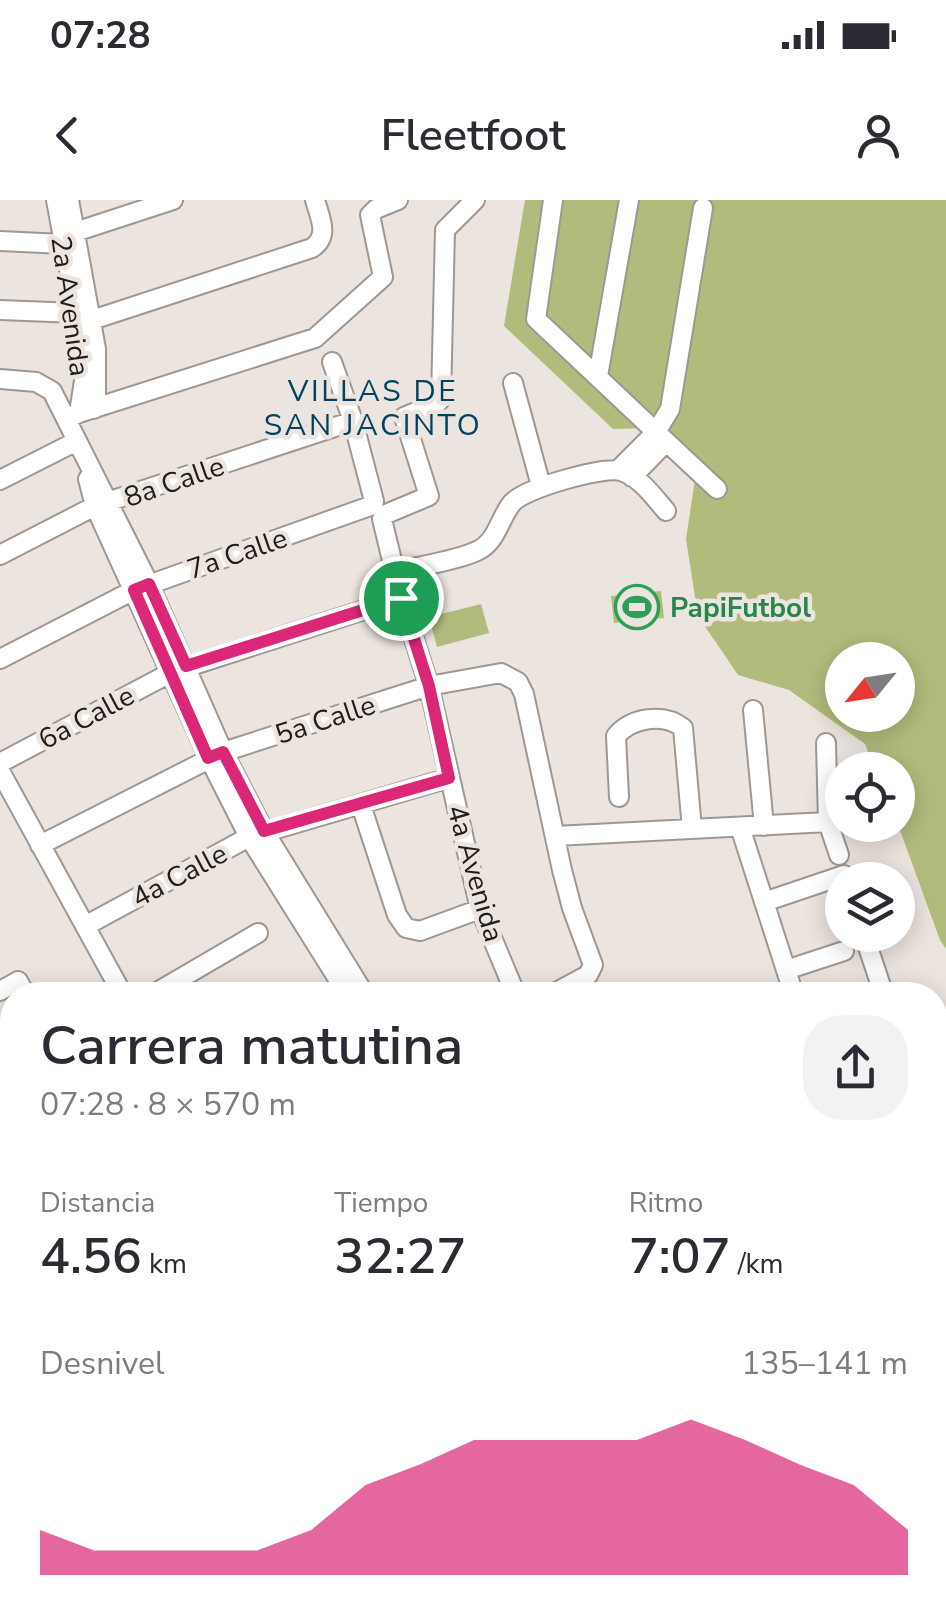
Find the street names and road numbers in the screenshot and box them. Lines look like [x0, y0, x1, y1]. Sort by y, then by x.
street label: 2a Avenida [41, 234, 99, 379]
street label: 8a Calle [119, 447, 229, 517]
street label: 7a Calle [182, 519, 292, 589]
street label: 6a Calle [32, 677, 141, 759]
street label: 5a Calle [270, 686, 380, 754]
street label: 4a Avenida [437, 800, 513, 946]
street label: 4a Calle [125, 835, 234, 917]

